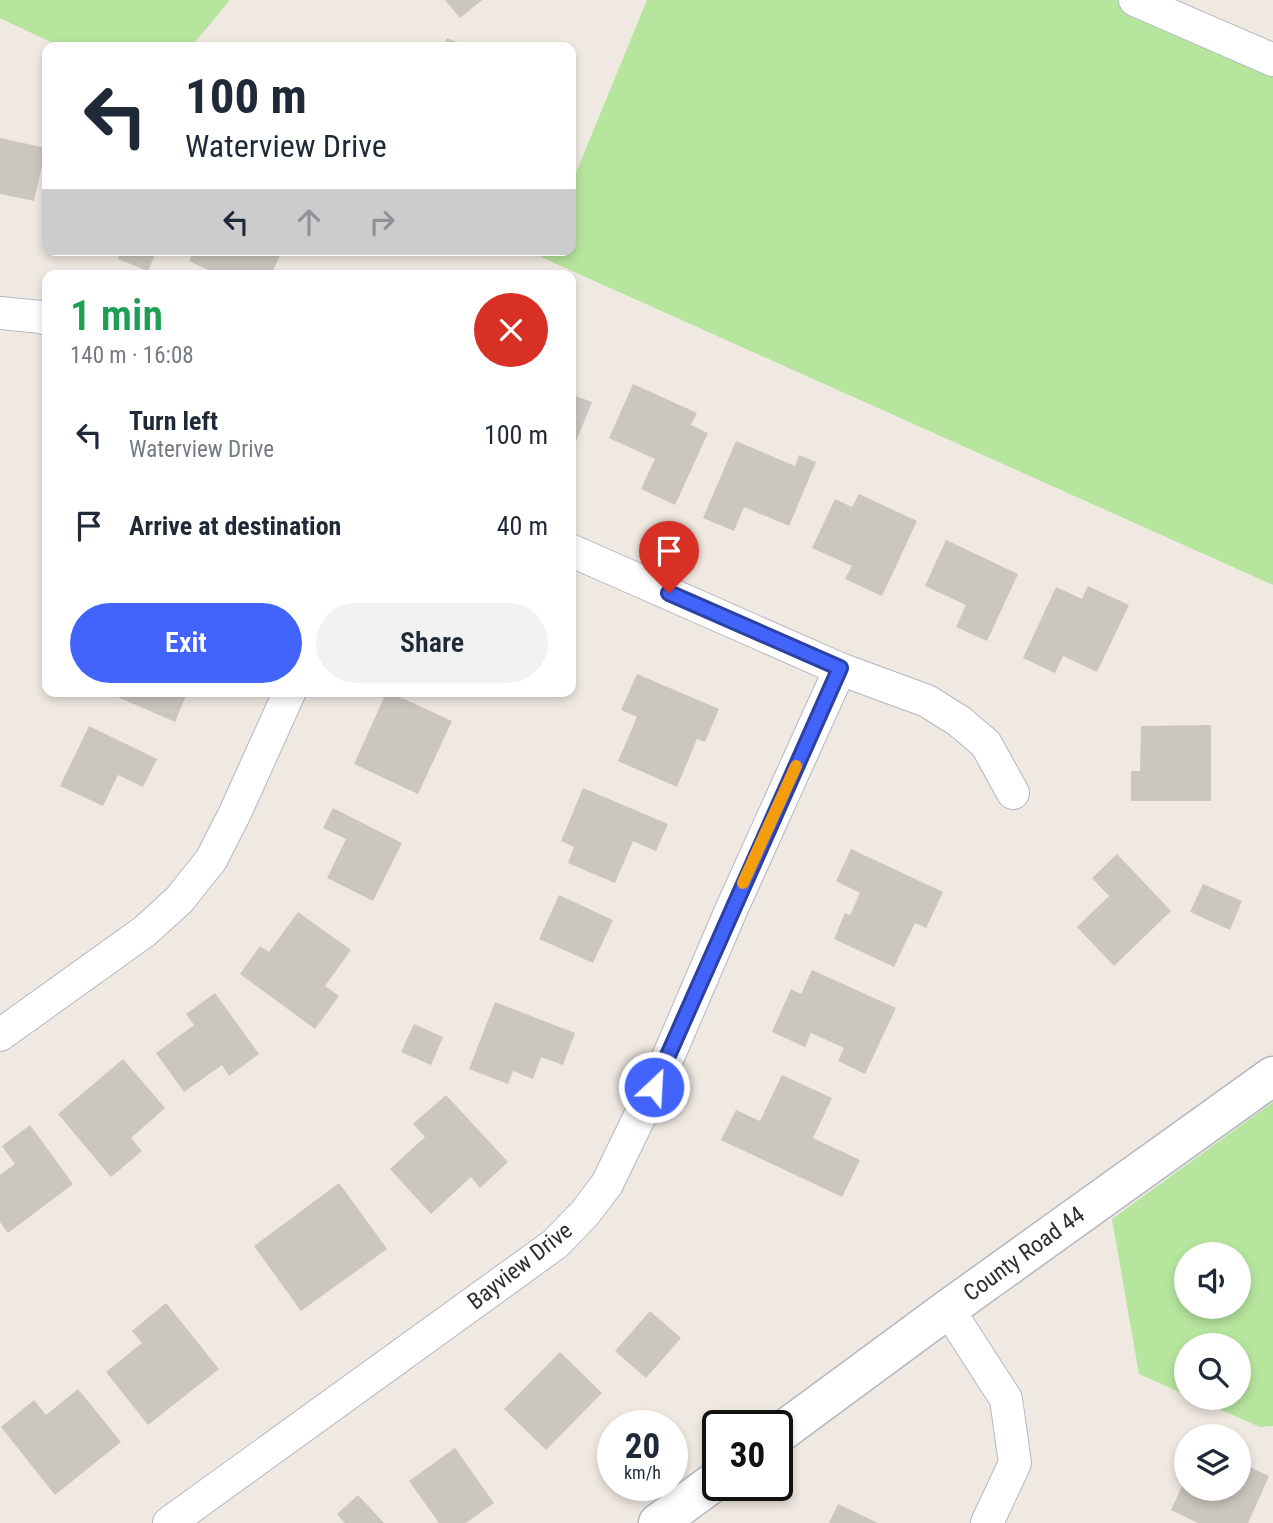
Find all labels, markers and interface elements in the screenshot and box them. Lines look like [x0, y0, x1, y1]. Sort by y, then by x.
text: 100 m [185, 68, 307, 125]
icon: left [70, 70, 161, 161]
text: Waterview Drive [185, 127, 387, 165]
icon: left [217, 203, 255, 241]
icon: ahead [290, 203, 328, 241]
icon: right [363, 203, 401, 241]
text: 1 min [70, 291, 163, 340]
button: close [474, 293, 548, 367]
text: 140 m · 16:08 [70, 342, 194, 369]
text: Turn left [129, 406, 218, 436]
icon: left [70, 416, 108, 454]
text: 100 m [484, 420, 548, 450]
text: Waterview Drive [129, 436, 274, 463]
icon: arrive [70, 507, 108, 545]
text: Arrive at destination [129, 511, 341, 541]
text: 40 m [497, 511, 548, 541]
pin [639, 521, 699, 593]
icon: arrive [650, 532, 688, 570]
button: Exit [70, 603, 302, 683]
button: Share [316, 603, 548, 683]
position arrow [617, 1050, 691, 1124]
street label: County Road 44 [958, 1201, 1090, 1307]
street label: Bayview Drive [462, 1217, 578, 1315]
map controls [1174, 1242, 1251, 1501]
button: sound [1174, 1242, 1251, 1319]
button: search [1174, 1333, 1251, 1410]
speed limit sign: 30 [702, 1410, 793, 1501]
button: layers [1174, 1424, 1251, 1501]
text: 20 [625, 1426, 660, 1467]
text: km/h [624, 1462, 661, 1483]

